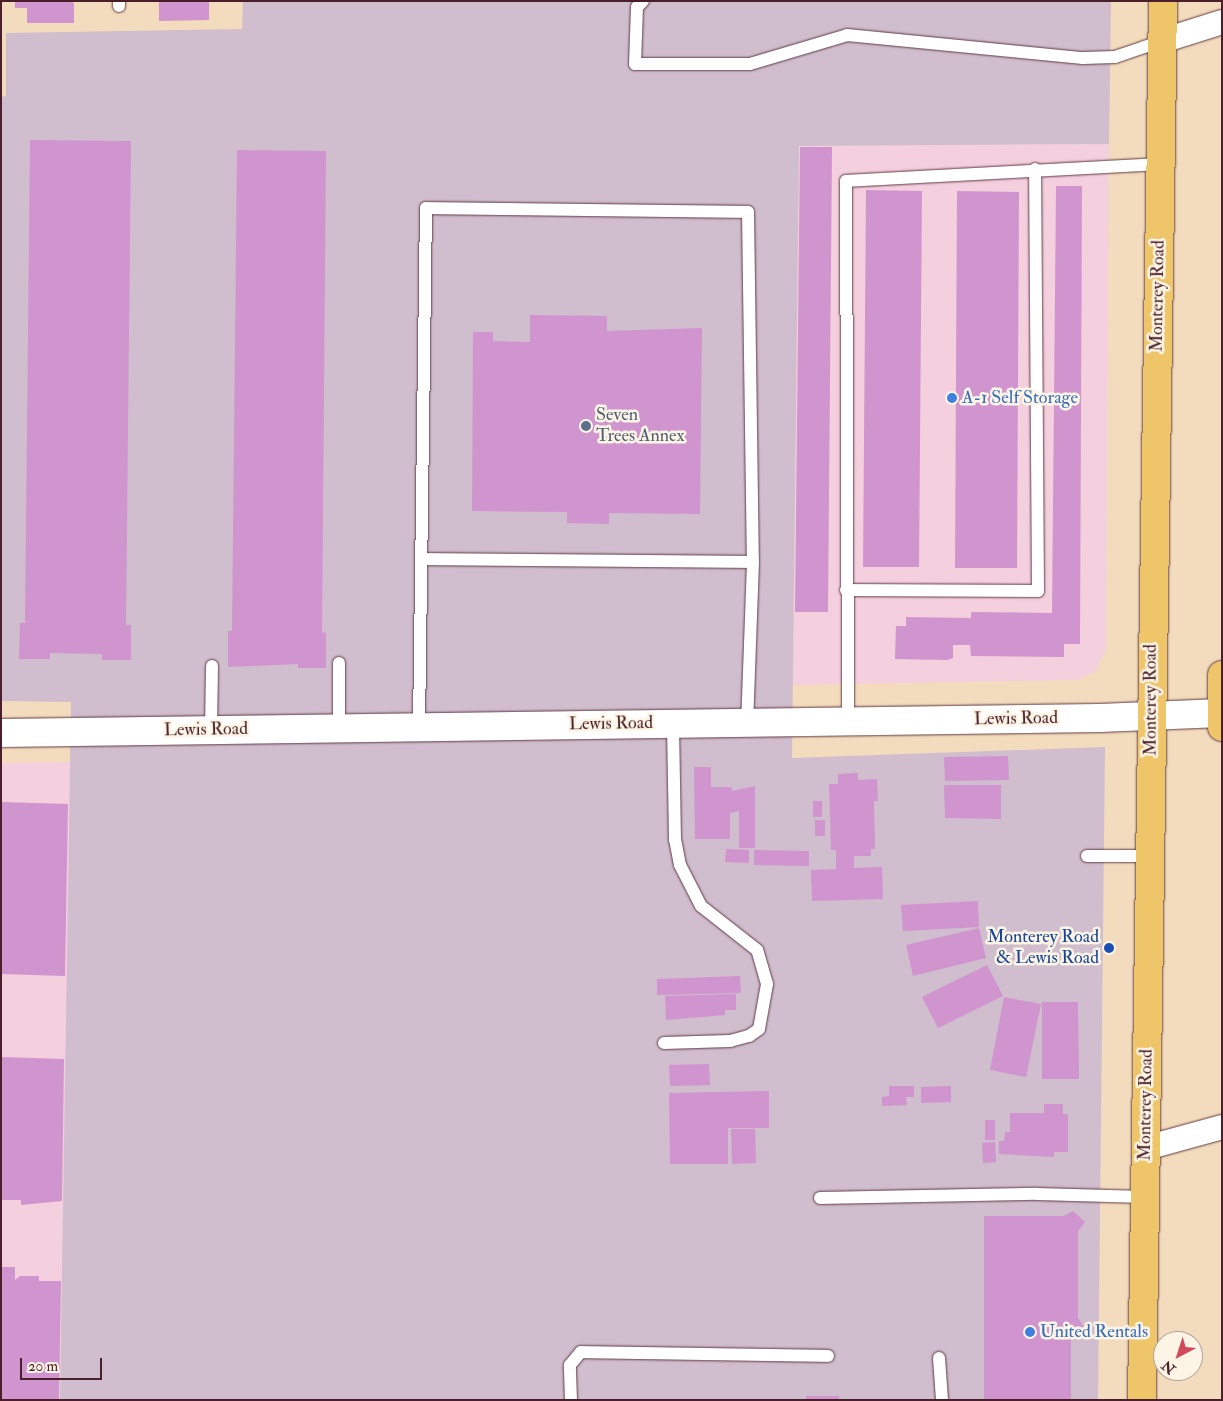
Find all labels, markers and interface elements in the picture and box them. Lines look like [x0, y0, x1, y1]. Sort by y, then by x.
street label: Monterey Road [1146, 240, 1170, 352]
place label: A-1 Self Storage [962, 387, 1078, 409]
marker: A-1 Self Storage [946, 392, 958, 404]
place label: Seven Trees Annex [596, 405, 685, 448]
marker: Seven Trees Annex [580, 420, 592, 432]
street label: Monterey Road [1140, 644, 1162, 756]
street label: Lewis Road [974, 707, 1058, 731]
street label: Lewis Road [569, 712, 653, 736]
street label: Lewis Road [164, 718, 248, 742]
place label: Monterey Road & Lewis Road [987, 927, 1099, 970]
marker: Monterey Road & Lewis Road [1103, 942, 1115, 954]
street label: Monterey Road [1134, 1049, 1158, 1161]
place label: United Rentals [1040, 1321, 1148, 1343]
marker: United Rentals [1024, 1326, 1036, 1338]
north arrow [1153, 1331, 1203, 1381]
scale bar [22, 1348, 105, 1380]
text: 20 m [28, 1357, 58, 1376]
text: N [1158, 1357, 1179, 1378]

